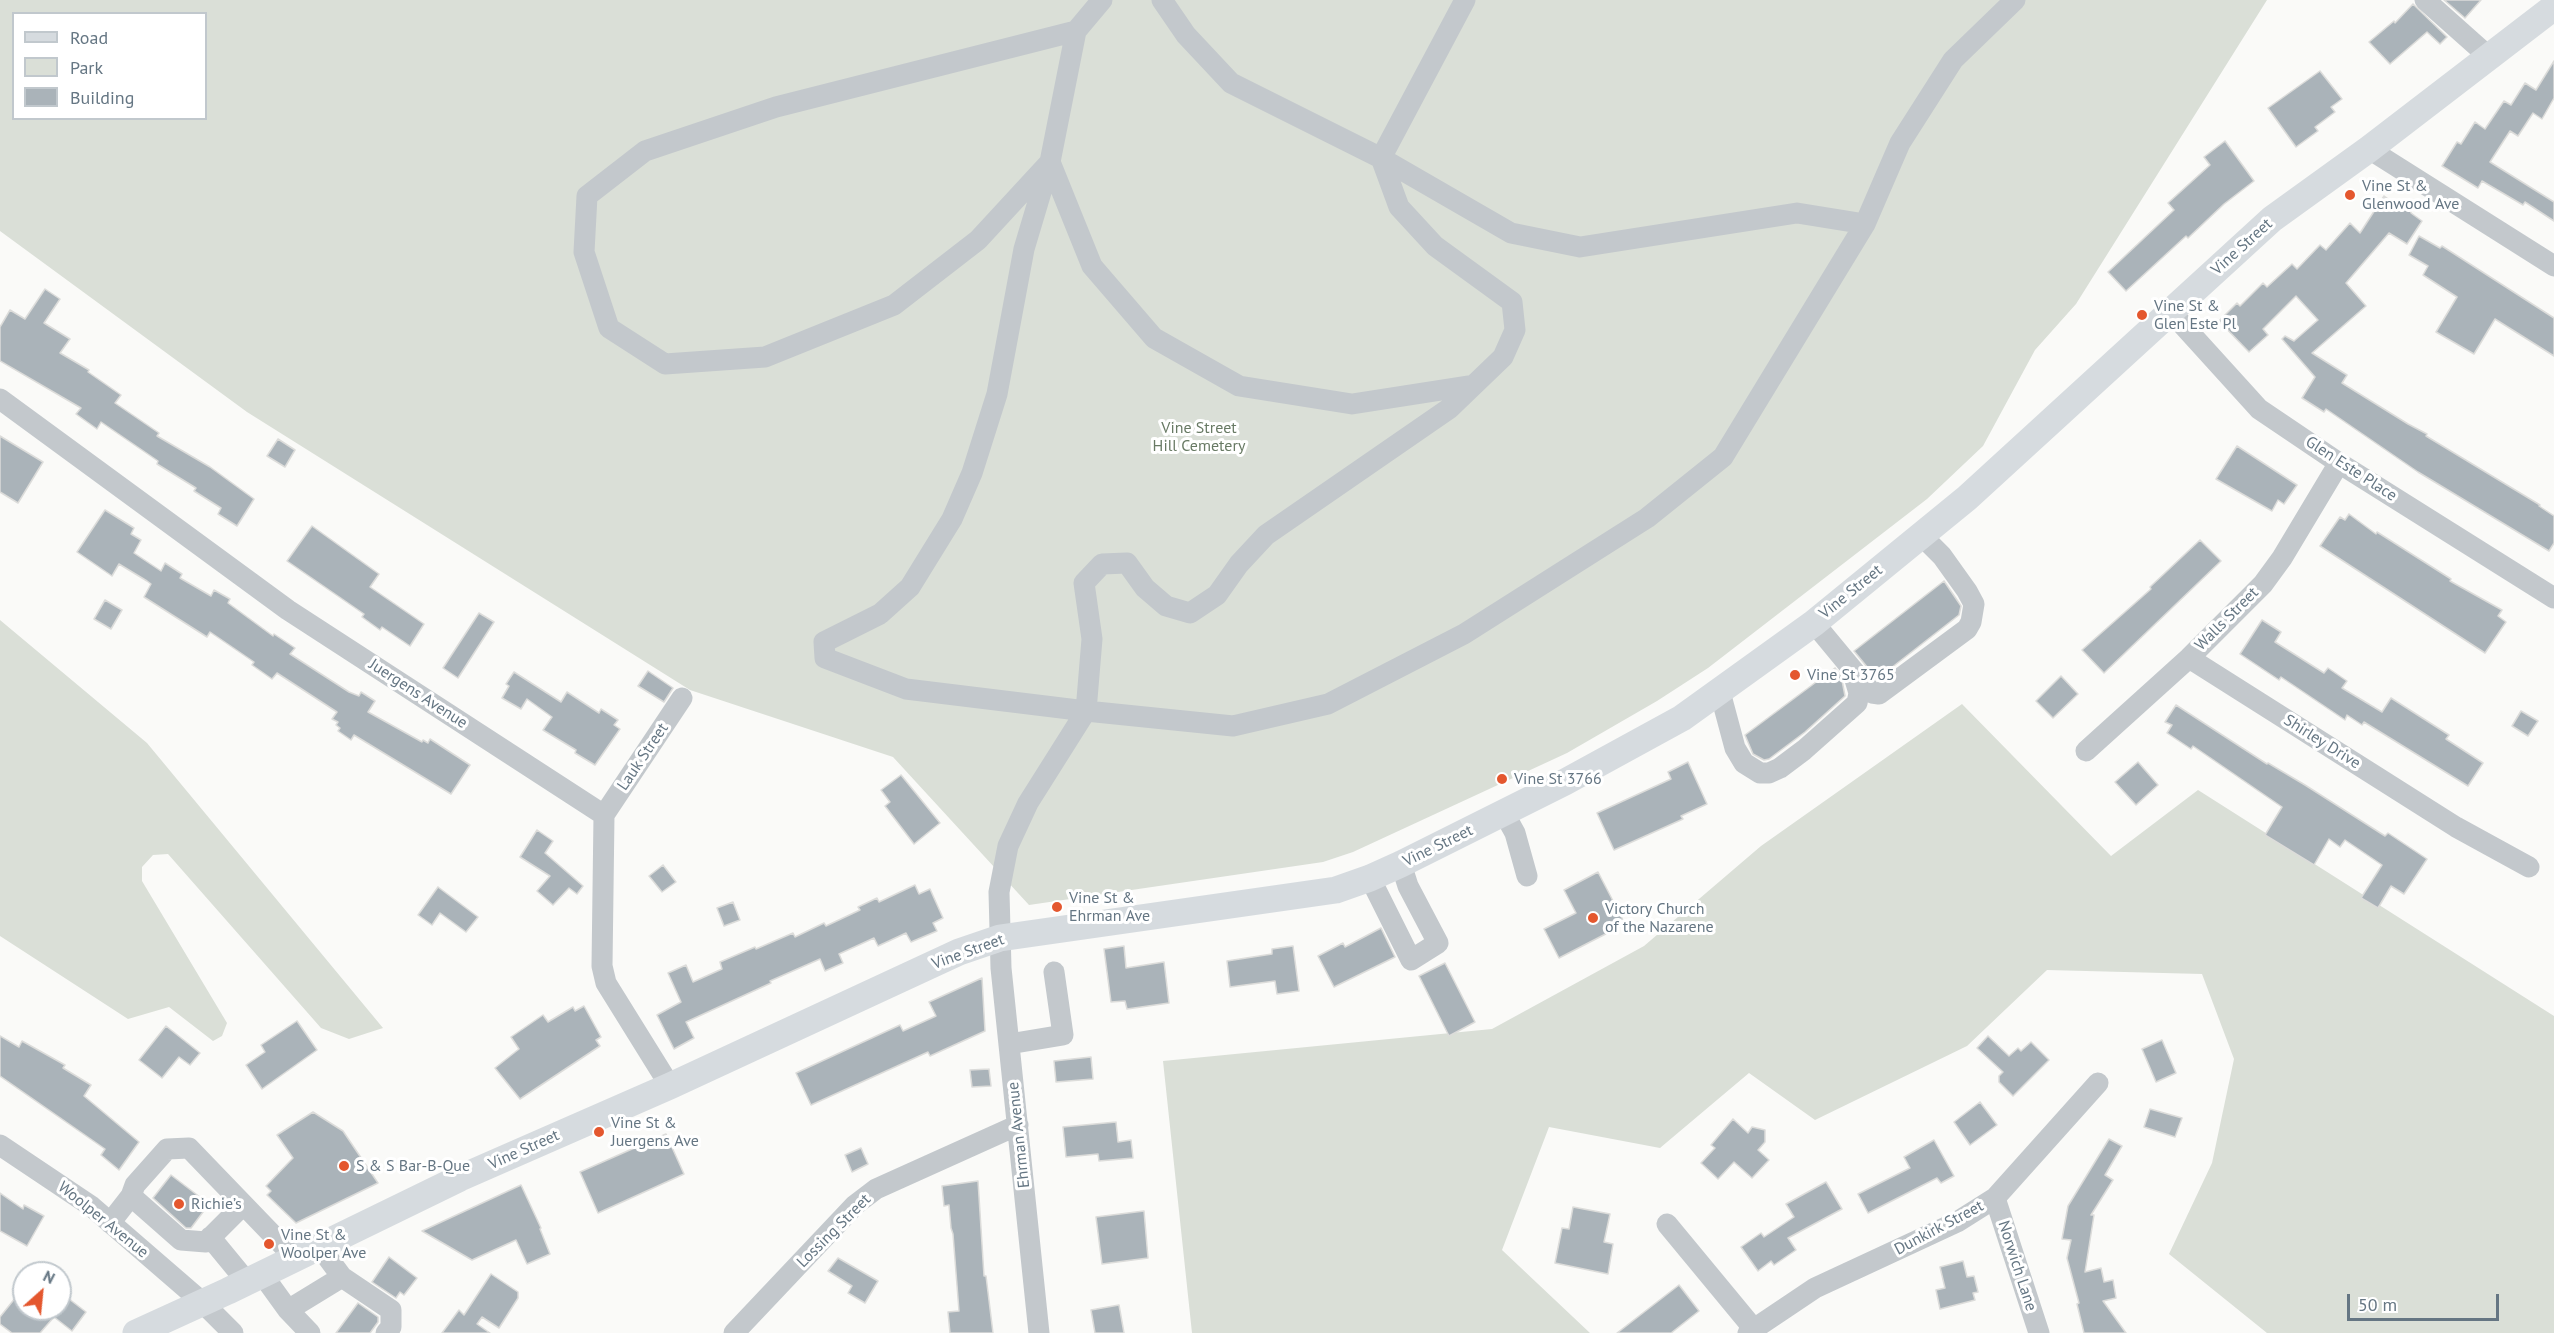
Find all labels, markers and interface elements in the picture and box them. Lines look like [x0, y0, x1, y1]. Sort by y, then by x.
legend [12, 12, 207, 120]
text: Road [70, 26, 108, 49]
text: Park [70, 56, 103, 79]
text: Building [70, 86, 134, 109]
place label: Vine St & Glenwood Ave [2362, 176, 2459, 214]
marker: Vine St & Glenwood Ave [2343, 188, 2357, 202]
street label: Vine Street [2208, 215, 2276, 279]
place label: Vine St & Glen Este Pl [2154, 296, 2236, 334]
marker: Vine St & Glen Este Pl [2135, 308, 2149, 322]
park label: Vine Street Hill Cemetery [1153, 418, 1245, 456]
street label: Glen Este Place [2302, 432, 2400, 506]
street label: Vine Street [1816, 561, 1886, 623]
street label: Walls Street [2191, 583, 2263, 655]
street label: Juergens Avenue [365, 655, 471, 733]
place label: Vine St 3765 [1807, 665, 1895, 685]
marker: Vine St 3765 [1788, 668, 1802, 682]
street label: Shirley Drive [2280, 711, 2364, 773]
street label: Lauk Street [613, 720, 673, 794]
place label: Vine St 3766 [1514, 769, 1602, 789]
marker: Vine St 3766 [1495, 772, 1509, 786]
street label: Vine Street [1400, 821, 1476, 871]
place label: Vine St & Ehrman Ave [1069, 888, 1150, 926]
place label: Victory Church of the Nazarene [1605, 899, 1714, 937]
marker: Vine St & Ehrman Ave [1050, 900, 1064, 914]
marker: Victory Church of the Nazarene [1586, 911, 1600, 925]
street label: Vine Street [929, 930, 1007, 974]
street label: Ehrman Avenue [1004, 1081, 1034, 1189]
place label: Vine St & Juergens Ave [611, 1113, 699, 1151]
marker: Vine St & Juergens Ave [592, 1125, 606, 1139]
street label: Vine Street [486, 1126, 562, 1174]
place label: S & S Bar-B-Que [356, 1156, 470, 1176]
marker: S & S Bar-B-Que [337, 1159, 351, 1173]
street label: Woolper Avenue [54, 1178, 152, 1262]
street label: Lossing Street [793, 1190, 875, 1272]
place label: Richie’s [191, 1194, 242, 1214]
marker: Richie’s [172, 1197, 186, 1211]
street label: Dunkirk Street [1891, 1197, 1987, 1259]
street label: Norwich Lane [1993, 1218, 2041, 1314]
place label: Vine St & Woolper Ave [281, 1225, 366, 1263]
marker: Vine St & Woolper Ave [262, 1237, 276, 1251]
north arrow [12, 1261, 72, 1321]
text: N [40, 1265, 58, 1288]
scale bar [2350, 1282, 2502, 1320]
text: 50 m [2358, 1293, 2397, 1316]

